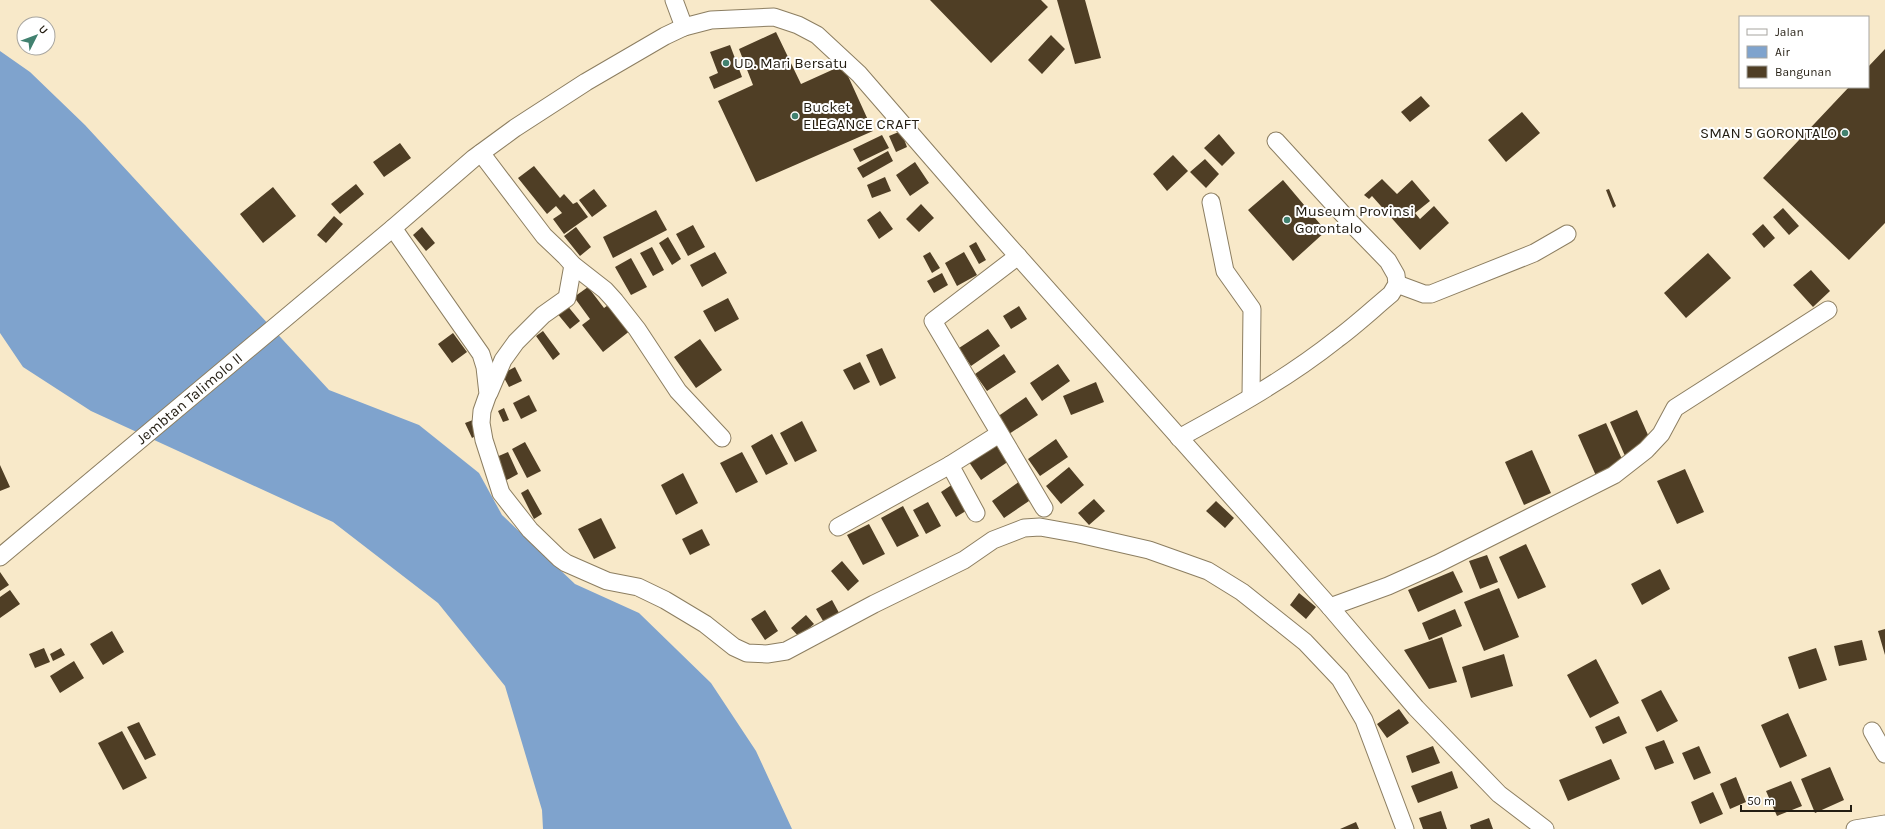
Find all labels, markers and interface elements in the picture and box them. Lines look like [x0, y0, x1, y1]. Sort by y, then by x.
north arrow [16, 16, 56, 56]
legend [1739, 16, 1869, 88]
text: U [36, 22, 50, 37]
text: Jalan [1775, 25, 1804, 39]
text: Air [1775, 45, 1790, 59]
place label: UD. Mari Bersatu [734, 54, 848, 72]
marker: UD. Mari Bersatu [721, 58, 731, 68]
text: Bangunan [1775, 65, 1831, 79]
place label: Bucket ELEGANCE CRAFT [803, 98, 919, 133]
marker: Bucket ELEGANCE CRAFT [790, 111, 800, 121]
place label: SMAN 5 GORONTALO [1700, 124, 1837, 142]
marker: SMAN 5 GORONTALO [1840, 128, 1850, 138]
place label: Museum Provinsi Gorontalo [1295, 202, 1414, 237]
marker: Museum Provinsi Gorontalo [1282, 215, 1292, 225]
street label: Jembtan Talimolo II [133, 349, 246, 448]
scale bar [1741, 787, 1851, 813]
text: 50 m [1747, 794, 1775, 808]

